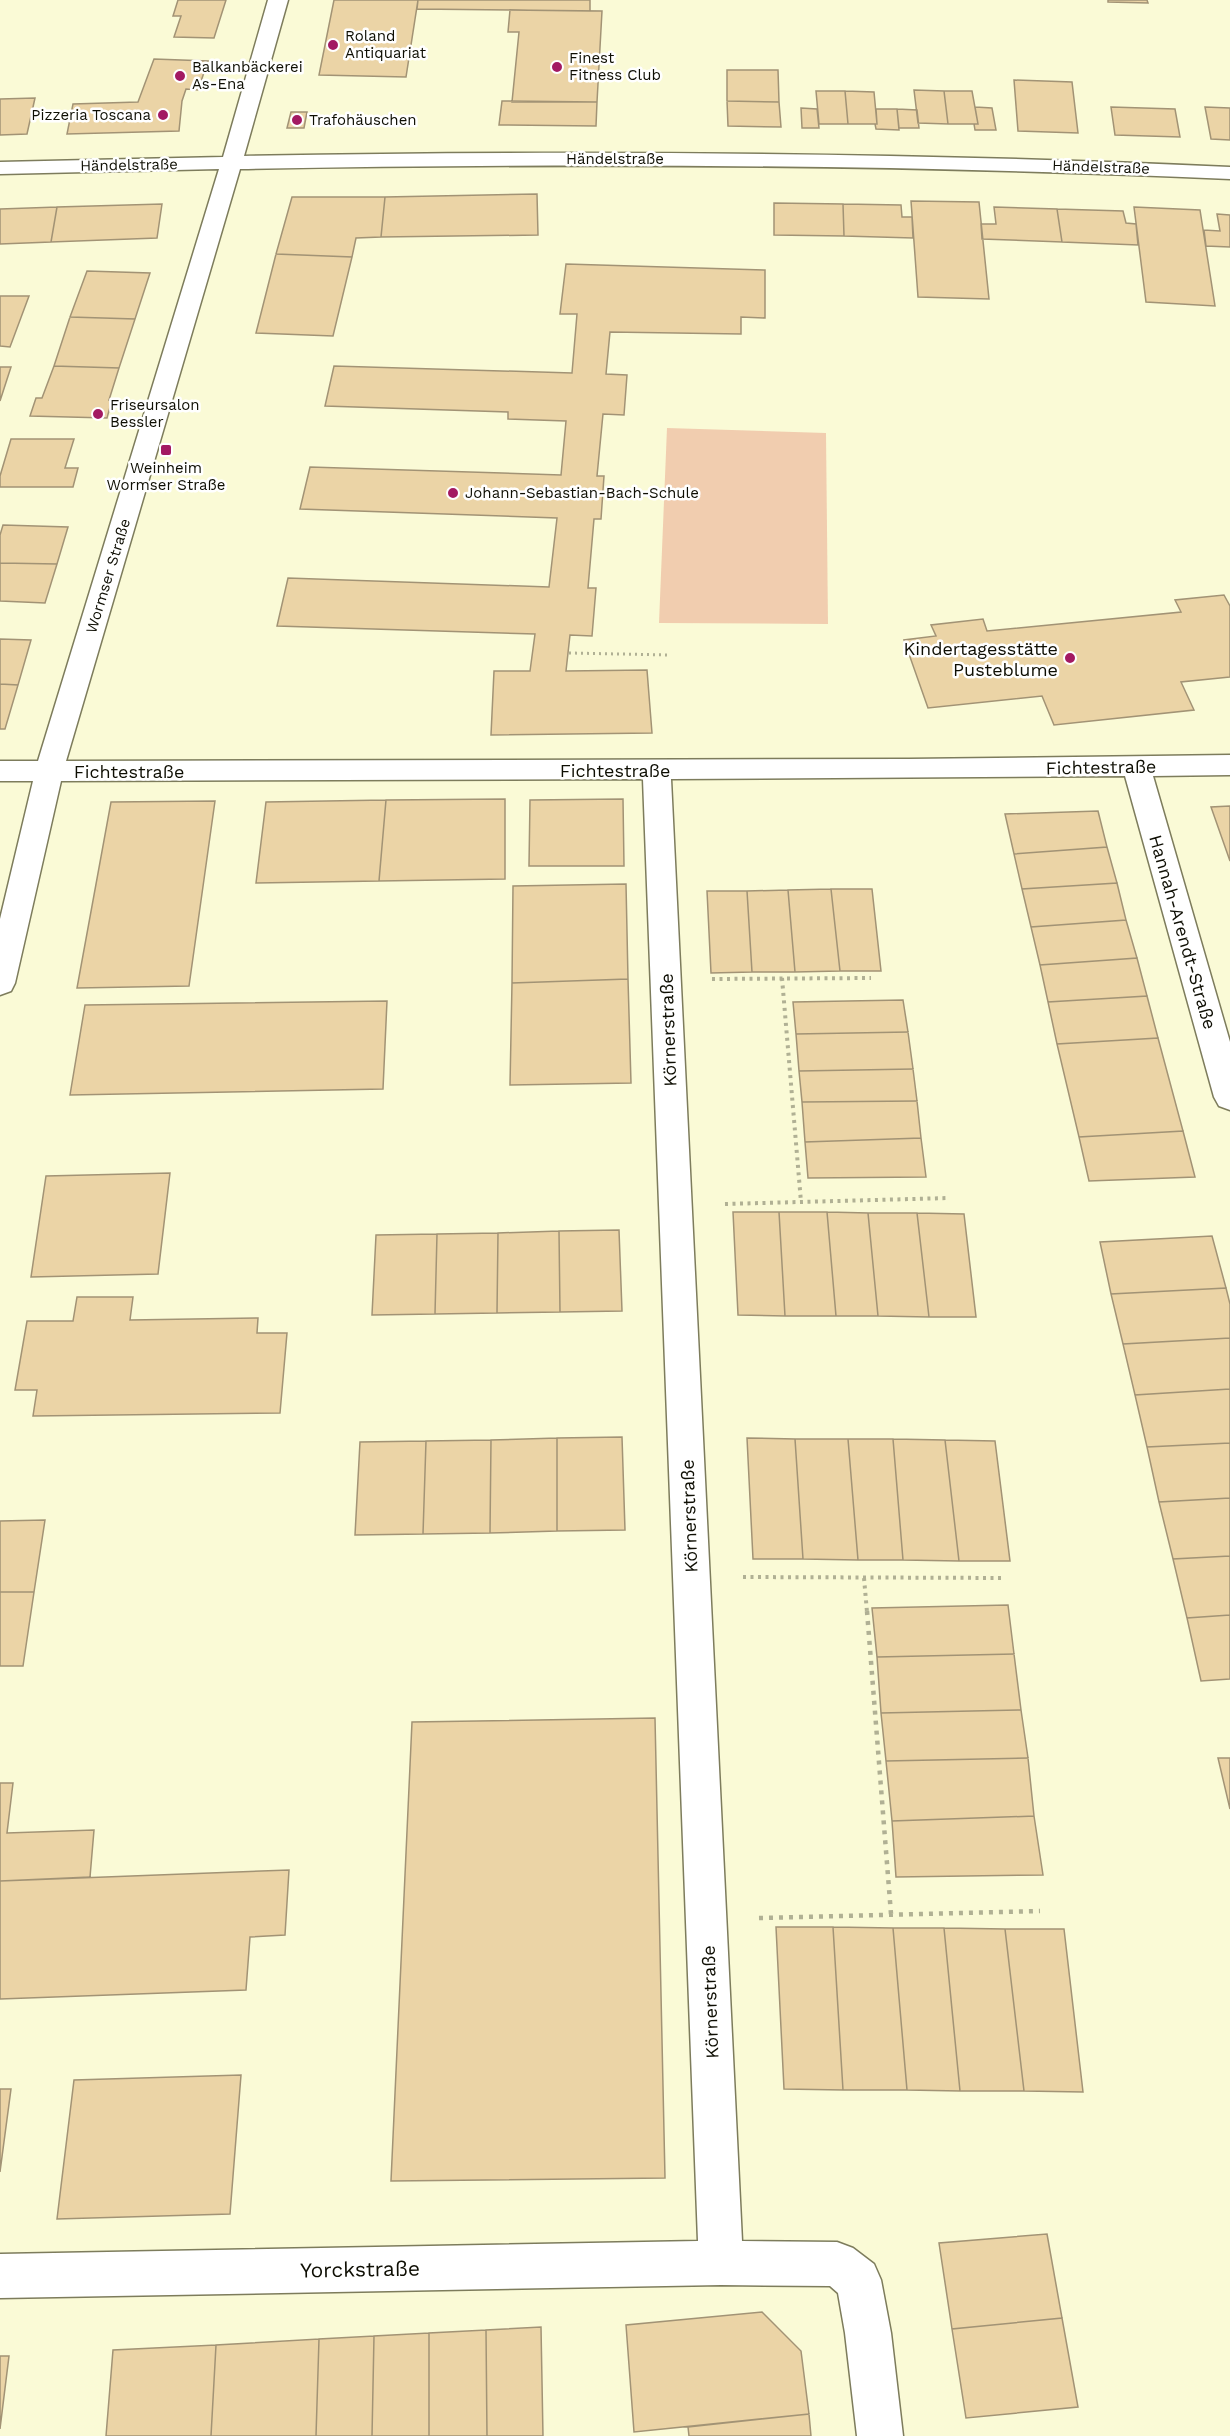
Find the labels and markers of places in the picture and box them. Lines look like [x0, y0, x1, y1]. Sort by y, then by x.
place label: Roland Antiquariat [345, 27, 427, 62]
marker: Roland Antiquariat [326, 38, 340, 52]
place label: Finest Fitness Club [569, 49, 661, 84]
place label: Balkanbäckerei As-Ena [192, 58, 303, 93]
marker: Finest Fitness Club [550, 60, 564, 74]
marker: Balkanbäckerei As-Ena [173, 69, 187, 83]
place label: Pizzeria Toscana [31, 106, 151, 124]
marker: Pizzeria Toscana [156, 108, 170, 122]
place label: Trafohäuschen [309, 111, 417, 129]
marker: Trafohäuschen [290, 113, 304, 127]
place label: Friseursalon Bessler [110, 396, 200, 431]
marker: Friseursalon Bessler [91, 407, 105, 421]
marker: Weinheim Wormser Straße [159, 443, 173, 457]
place label: Weinheim Wormser Straße [107, 459, 225, 494]
place label: Johann-Sebastian-Bach-Schule [465, 484, 699, 502]
marker: Johann-Sebastian-Bach-Schule [446, 486, 460, 500]
place label: Kindertagesstätte Pusteblume [903, 638, 1058, 680]
marker: Kindertagesstätte Pusteblume [1063, 651, 1077, 665]

